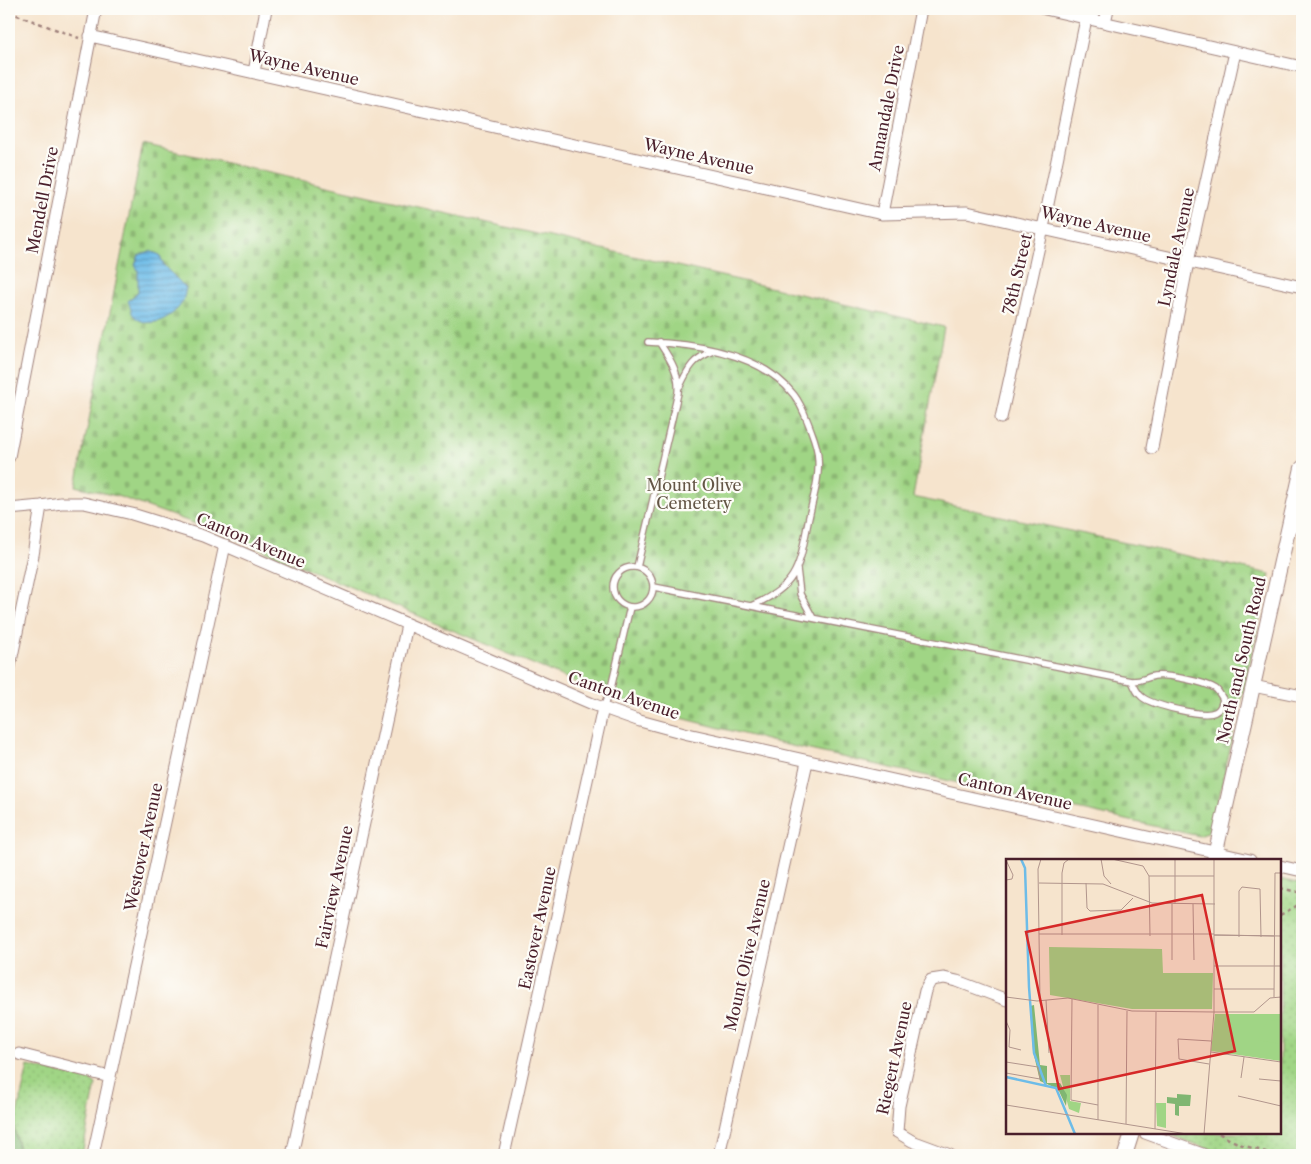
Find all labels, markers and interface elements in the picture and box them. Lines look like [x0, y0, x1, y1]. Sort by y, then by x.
street label: Annandale Drive [864, 43, 908, 174]
street label: Wayne Avenue [246, 44, 361, 89]
street label: Wayne Avenue [641, 133, 756, 178]
street label: Mendell Drive [22, 145, 62, 255]
street label: Lyndale Avenue [1154, 186, 1198, 308]
street label: Wayne Avenue [1038, 201, 1153, 246]
street label: 78th Street [998, 231, 1036, 317]
park label: Mount Olive Cemetery [646, 475, 742, 513]
street label: Canton Avenue [193, 508, 309, 572]
street label: North and South Road [1212, 574, 1270, 745]
street label: Canton Avenue [566, 667, 682, 723]
street label: Canton Avenue [956, 768, 1074, 814]
street label: Westover Avenue [119, 781, 166, 914]
street label: Fairview Avenue [311, 824, 357, 950]
inset map [1006, 859, 1281, 1134]
street label: Eastover Avenue [514, 865, 560, 991]
street label: Mount Olive Avenue [720, 877, 774, 1033]
street label: Riegert Avenue [872, 999, 916, 1117]

